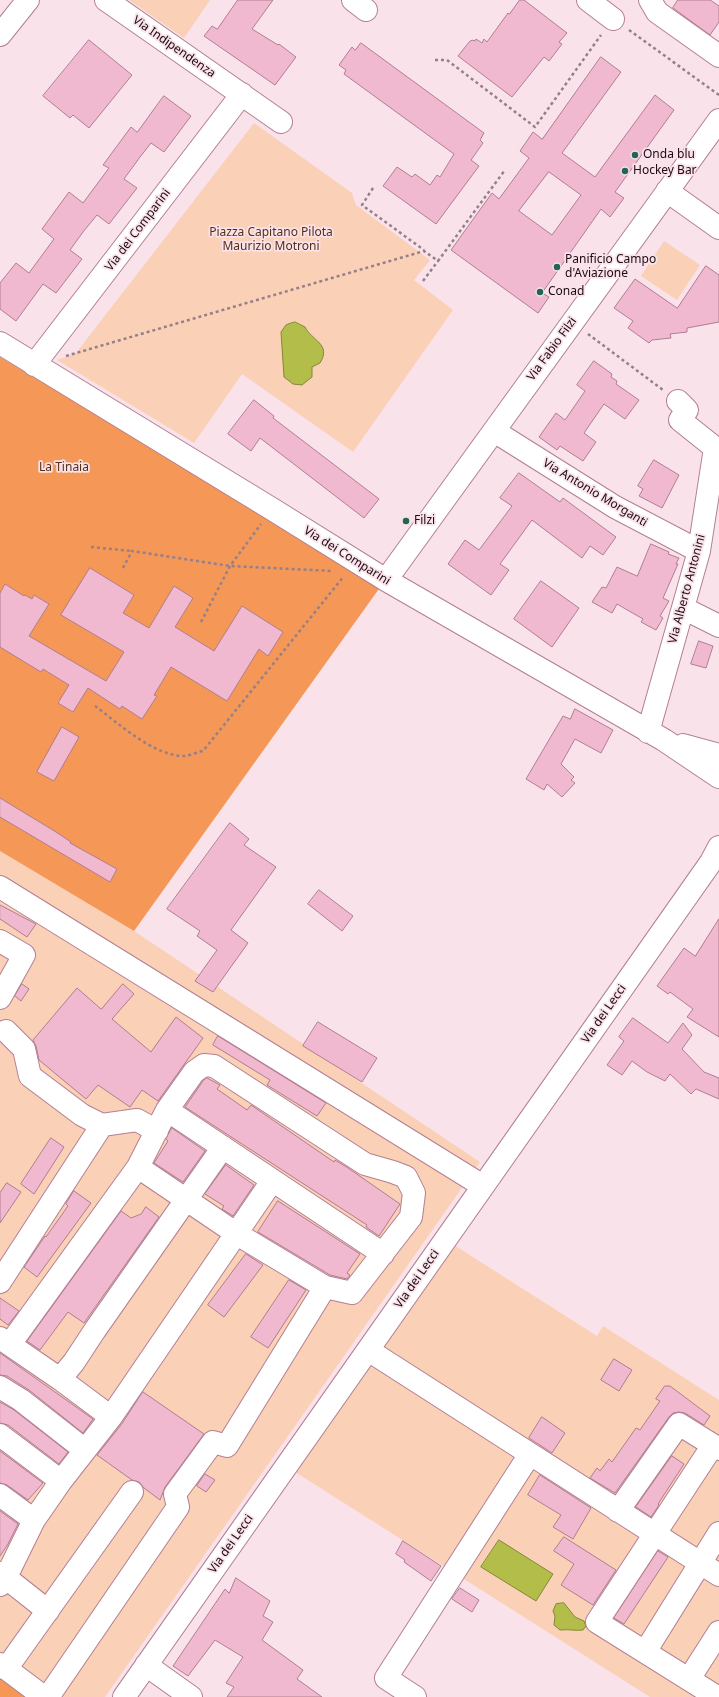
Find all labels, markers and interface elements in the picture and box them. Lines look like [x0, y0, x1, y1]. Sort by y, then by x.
street label: Via Indipendenza [130, 13, 218, 81]
place label: Onda blu [643, 148, 695, 162]
marker: Onda blu [630, 150, 640, 160]
place label: Hockey Bar [633, 164, 697, 178]
marker: Hockey Bar [620, 166, 630, 176]
street label: Via dei Comparini [102, 186, 174, 274]
park label: Piazza Capitano Pilota Maurizio Motroni [209, 226, 333, 254]
place label: Panificio Campo d'Aviazione [565, 253, 656, 281]
marker: Panificio Campo d'Aviazione [552, 262, 562, 272]
place label: Conad [548, 285, 584, 299]
marker: Conad [535, 287, 545, 297]
street label: Via Fabio Filzi [524, 314, 580, 384]
street label: Via Antonio Morganti [540, 456, 650, 530]
park label: La Tinaia [39, 461, 89, 475]
place label: Filzi [414, 514, 435, 528]
marker: Filzi [401, 516, 411, 526]
street label: Via dei Comparini [301, 524, 393, 588]
street label: Via Alberto Antonini [665, 533, 709, 645]
street label: Via dei Lecci [579, 982, 629, 1046]
street label: Via dei Lecci [392, 1247, 442, 1311]
street label: Via dei Lecci [206, 1512, 256, 1576]

